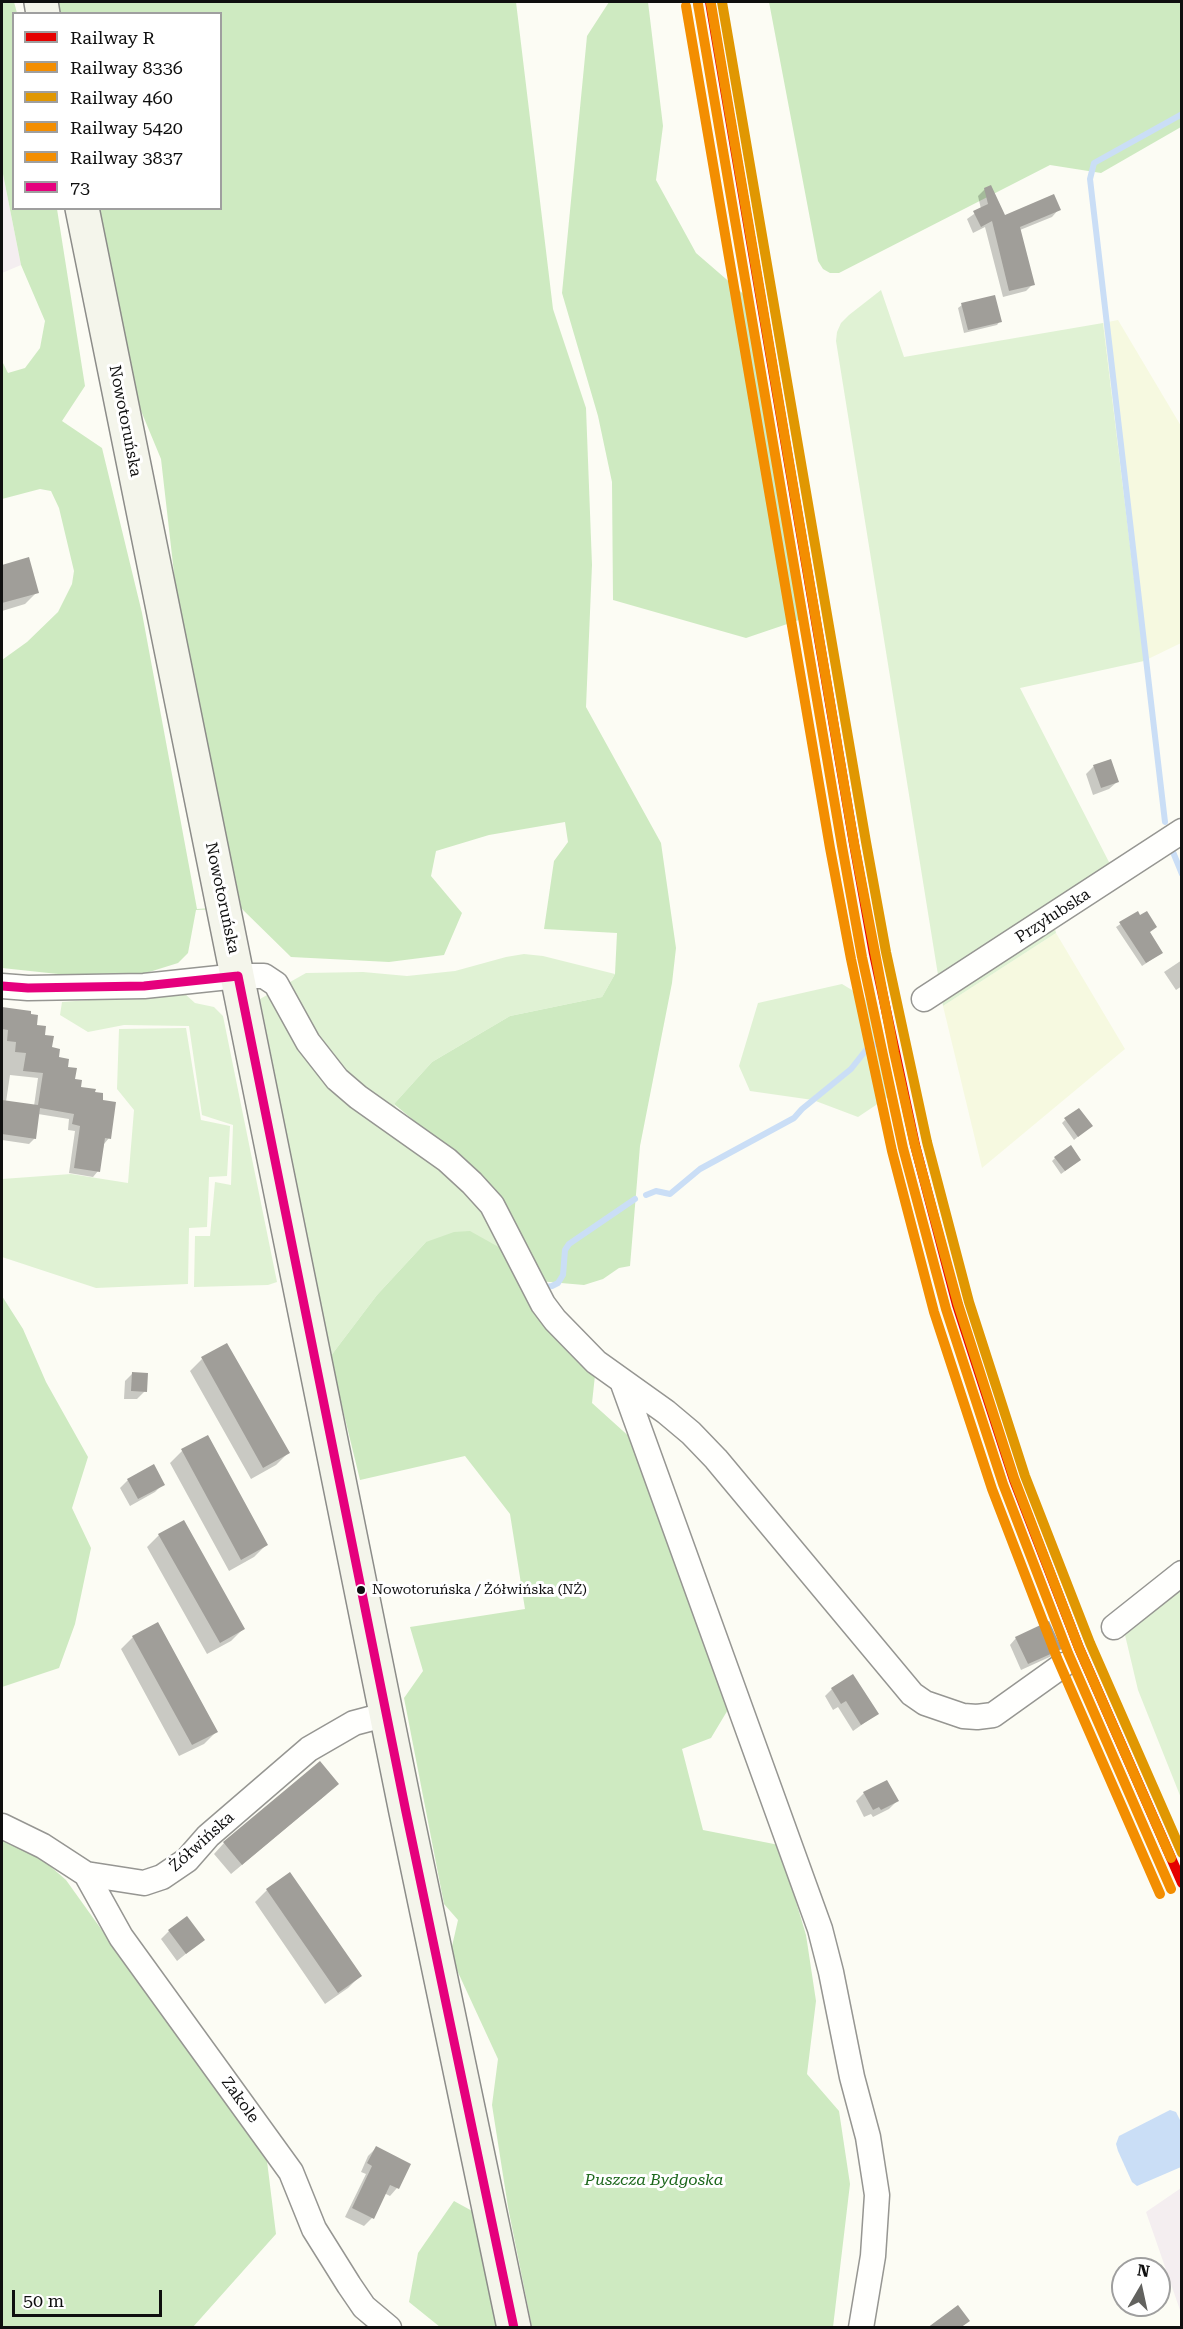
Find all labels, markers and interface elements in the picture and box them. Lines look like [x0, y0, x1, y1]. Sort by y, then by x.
legend [12, 12, 222, 210]
text: Railway R [70, 27, 155, 48]
text: Railway 8336 [70, 57, 183, 78]
text: Railway 460 [70, 87, 173, 108]
text: Railway 5420 [70, 117, 183, 138]
text: Railway 3837 [70, 147, 183, 168]
text: 73 [70, 177, 90, 198]
street label: Nowotoruńska [105, 364, 145, 478]
street label: Nowotoruńska [201, 841, 243, 955]
street label: Przyłubska [1012, 885, 1094, 947]
place label: Nowotoruńska / Żółwińska (NŻ) [372, 1582, 587, 1598]
marker: Nowotoruńska / Żółwińska (NŻ) [355, 1584, 367, 1596]
street label: Żółwińska [166, 1808, 238, 1876]
street label: Zakole [217, 2073, 263, 2127]
park label: Puszcza Bydgoska [585, 2170, 723, 2190]
north arrow [1111, 2257, 1171, 2317]
text: N [1136, 2260, 1151, 2281]
scale bar [15, 2278, 165, 2316]
text: 50 m [23, 2290, 64, 2311]

